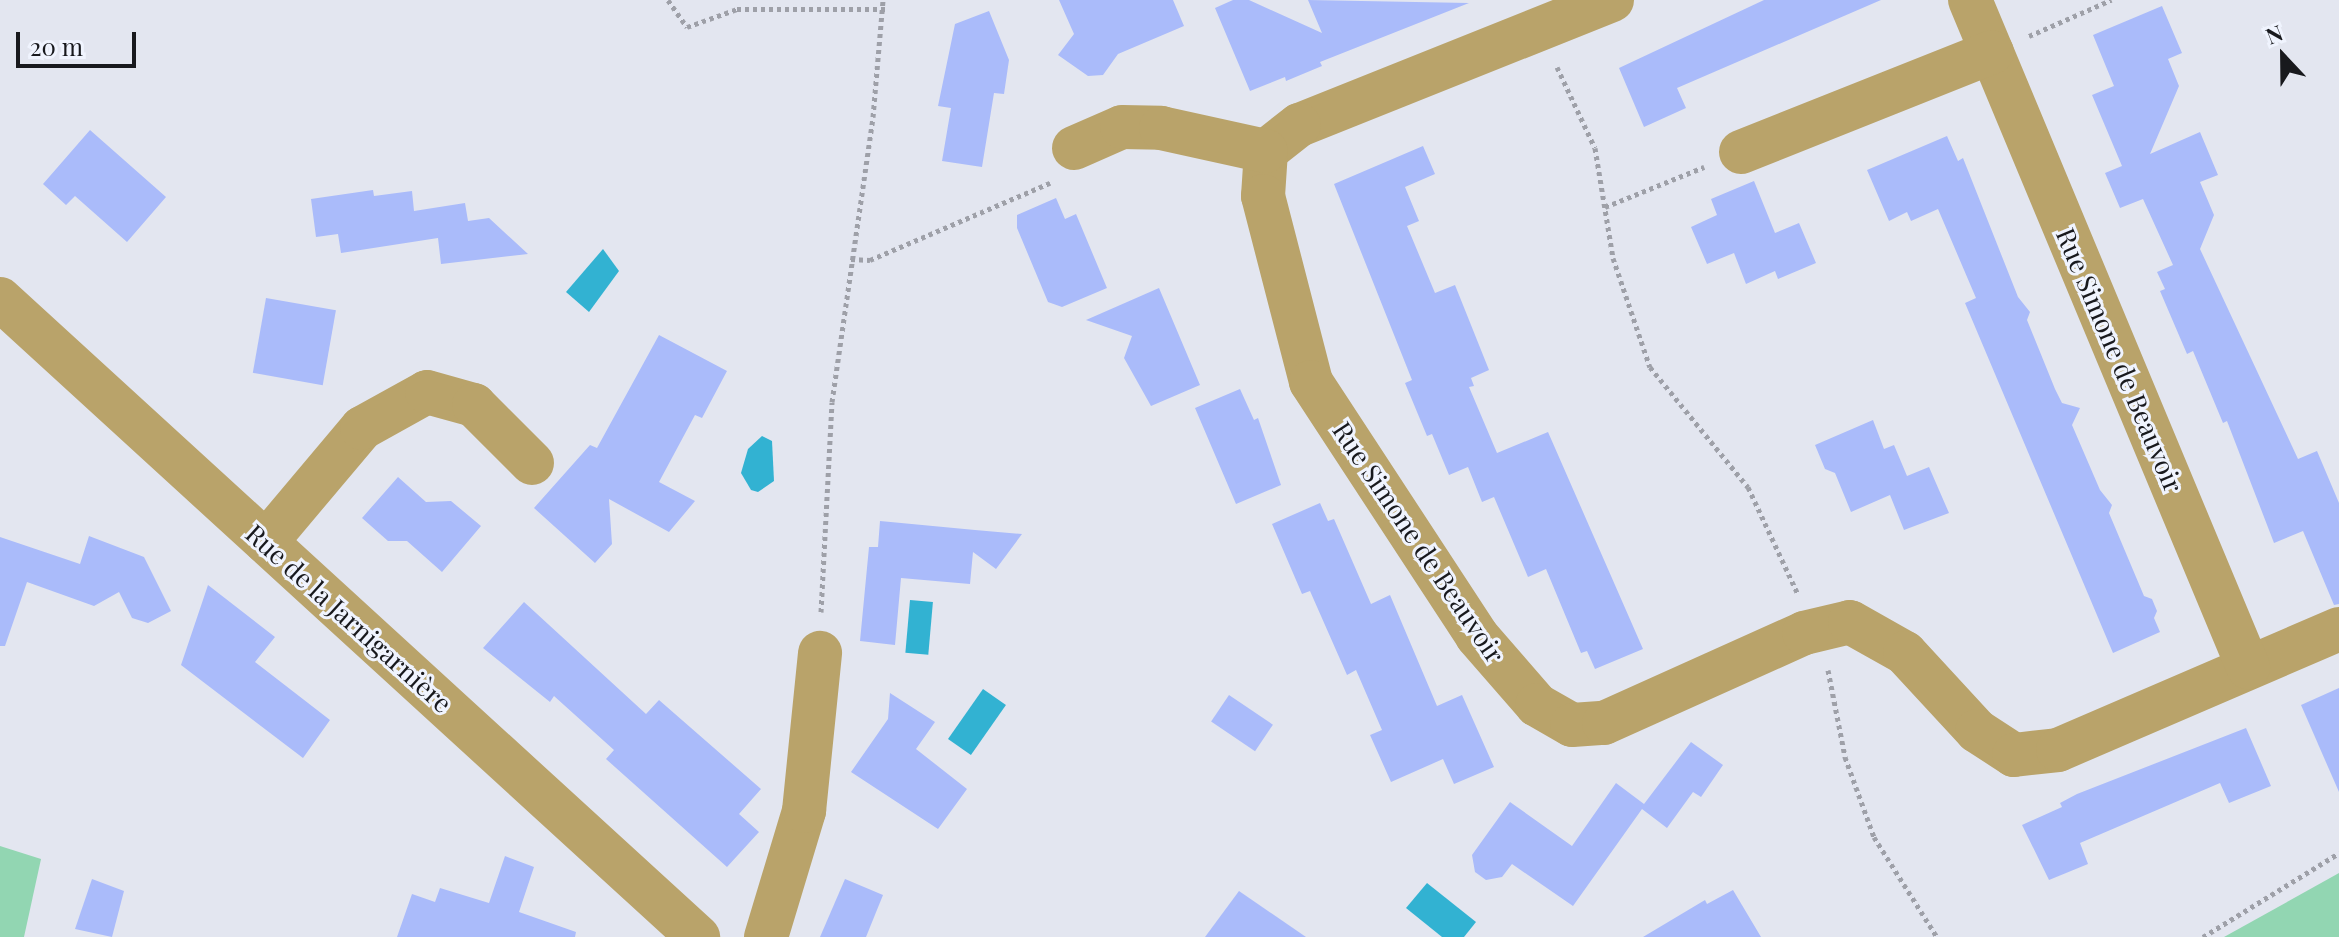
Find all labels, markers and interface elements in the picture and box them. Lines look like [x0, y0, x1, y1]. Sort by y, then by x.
scale bar [20, 16, 140, 66]
north arrow [2243, 16, 2323, 96]
text: N [2261, 17, 2287, 51]
text: 20 m [30, 30, 83, 62]
street label: Rue Simone de Beauvoir [2050, 223, 2190, 497]
street label: Rue Simone de Beauvoir [1327, 416, 1511, 668]
street label: Rue de la Jarnigarnière [239, 517, 459, 719]

